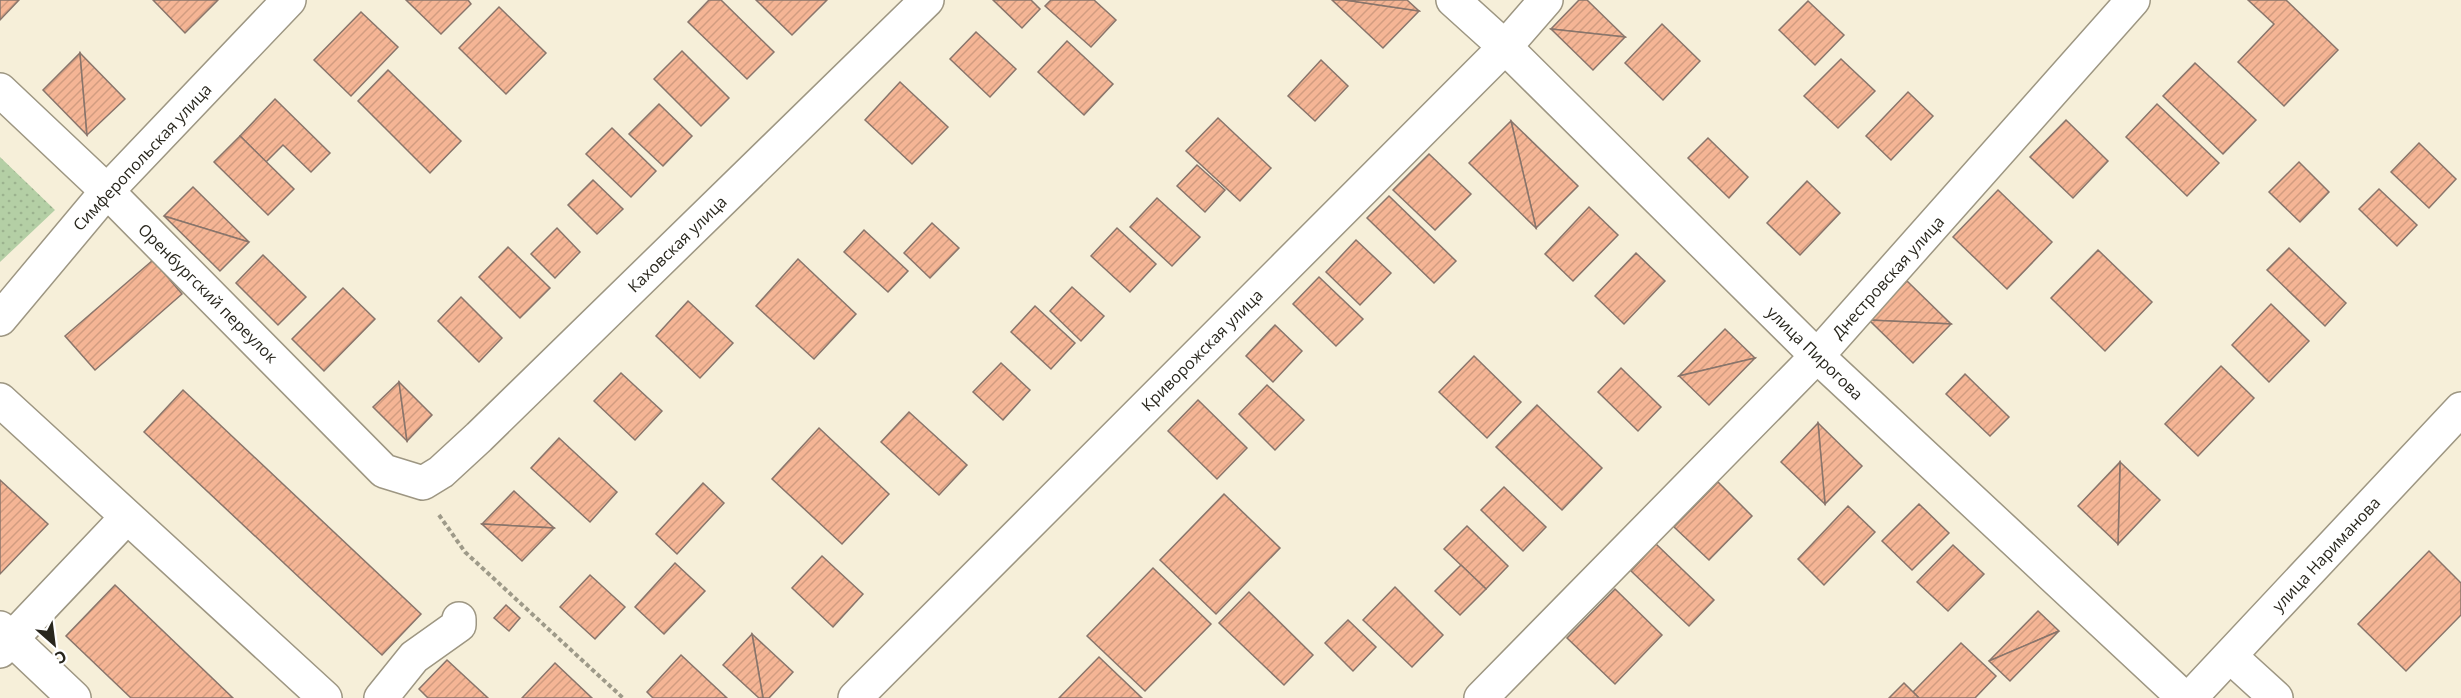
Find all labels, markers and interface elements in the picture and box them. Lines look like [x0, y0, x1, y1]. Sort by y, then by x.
street label: Симферопольская улица [68, 79, 216, 235]
street label: Каховская улица [623, 191, 731, 297]
street label: Днестровская улица [1827, 211, 1949, 343]
street label: Оренбургский переулок [133, 218, 283, 368]
street label: Криворожская улица [1136, 284, 1268, 416]
street label: улица Пирогова [1762, 301, 1868, 405]
street label: улица Нариманова [2267, 492, 2385, 616]
north arrow [24, 614, 84, 674]
text: С [51, 645, 71, 669]

